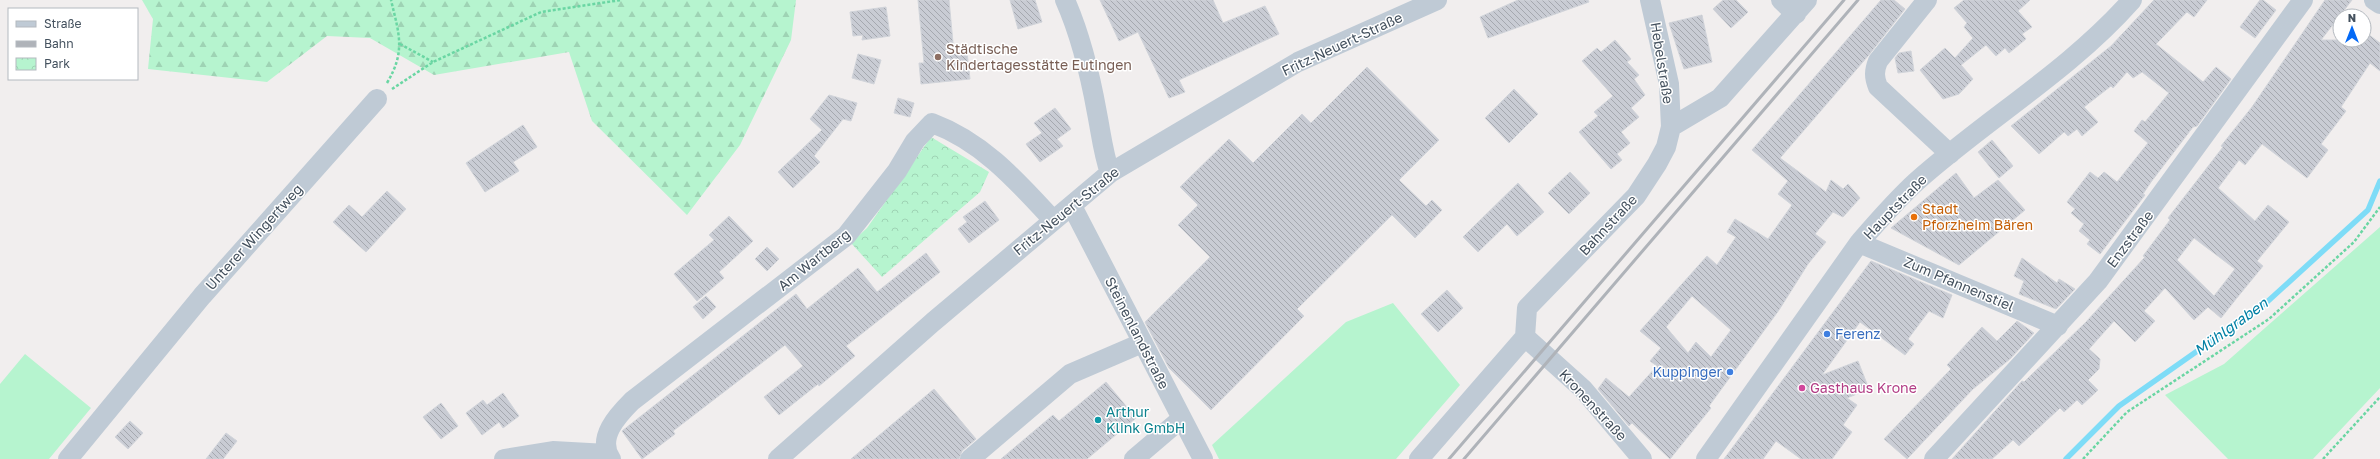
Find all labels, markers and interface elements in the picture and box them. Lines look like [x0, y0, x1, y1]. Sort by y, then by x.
legend [8, 8, 138, 80]
street label: Fritz-Neuert-Straße [1279, 8, 1405, 79]
north arrow [2332, 8, 2372, 48]
text: N [2348, 11, 2356, 24]
text: Straße [44, 16, 82, 31]
street label: Hebelstraße [1648, 21, 1677, 105]
text: Bahn [44, 36, 74, 51]
place label: Städtische Kindertagesstätte Eutingen [946, 40, 1132, 73]
marker: Städtische Kindertagesstätte Eutingen [933, 52, 943, 62]
text: Park [44, 56, 70, 71]
street label: Fritz-Neuert-Straße [1009, 163, 1122, 258]
street label: Hauptstraße [1859, 171, 1930, 243]
street label: Unterer Wingertweg [202, 180, 306, 293]
street label: Bahnstraße [1575, 191, 1640, 259]
place label: Stadt Pforzheim Bären [1922, 200, 2033, 233]
street label: Enzstraße [2103, 207, 2156, 270]
marker: Stadt Pforzheim Bären [1909, 212, 1919, 222]
street label: Am Wartberg [774, 225, 853, 294]
street label: Zum Pfannenstiel [1902, 253, 2017, 314]
street label: Steinenlandstraße [1102, 274, 1173, 392]
water label: Mühlgraben [2190, 293, 2272, 360]
place label: Ferenz [1835, 325, 1881, 342]
marker: Ferenz [1822, 329, 1832, 339]
place label: Kuppinger [1652, 363, 1723, 380]
street label: Kronenstraße [1556, 366, 1631, 444]
marker: Kuppinger [1725, 367, 1735, 377]
place label: Gasthaus Krone [1810, 379, 1917, 396]
marker: Gasthaus Krone [1797, 383, 1807, 393]
place label: Arthur Klink GmbH [1106, 403, 1185, 436]
marker: Arthur Klink GmbH [1093, 415, 1103, 425]

